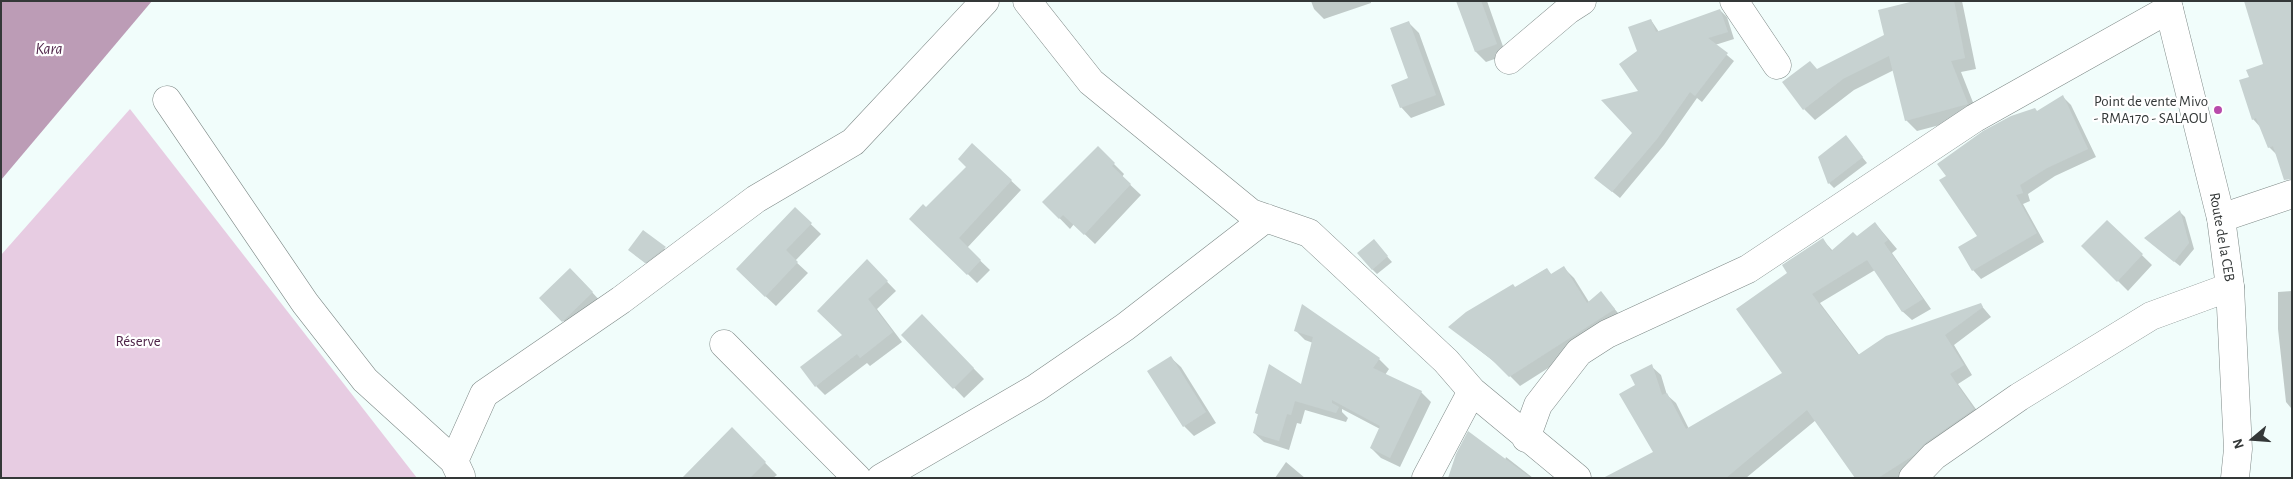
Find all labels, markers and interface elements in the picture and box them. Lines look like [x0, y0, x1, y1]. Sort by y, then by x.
water label: Kara [35, 39, 63, 59]
place label: Point de vente Mivo - RMA170 - SALAOU [2094, 92, 2208, 127]
marker: Point de vente Mivo - RMA170 - SALAOU [2212, 104, 2224, 116]
street label: Route de la CEB [2205, 191, 2239, 283]
park label: Réserve [115, 332, 161, 350]
north arrow [2228, 414, 2278, 464]
text: N [2231, 437, 2247, 450]

